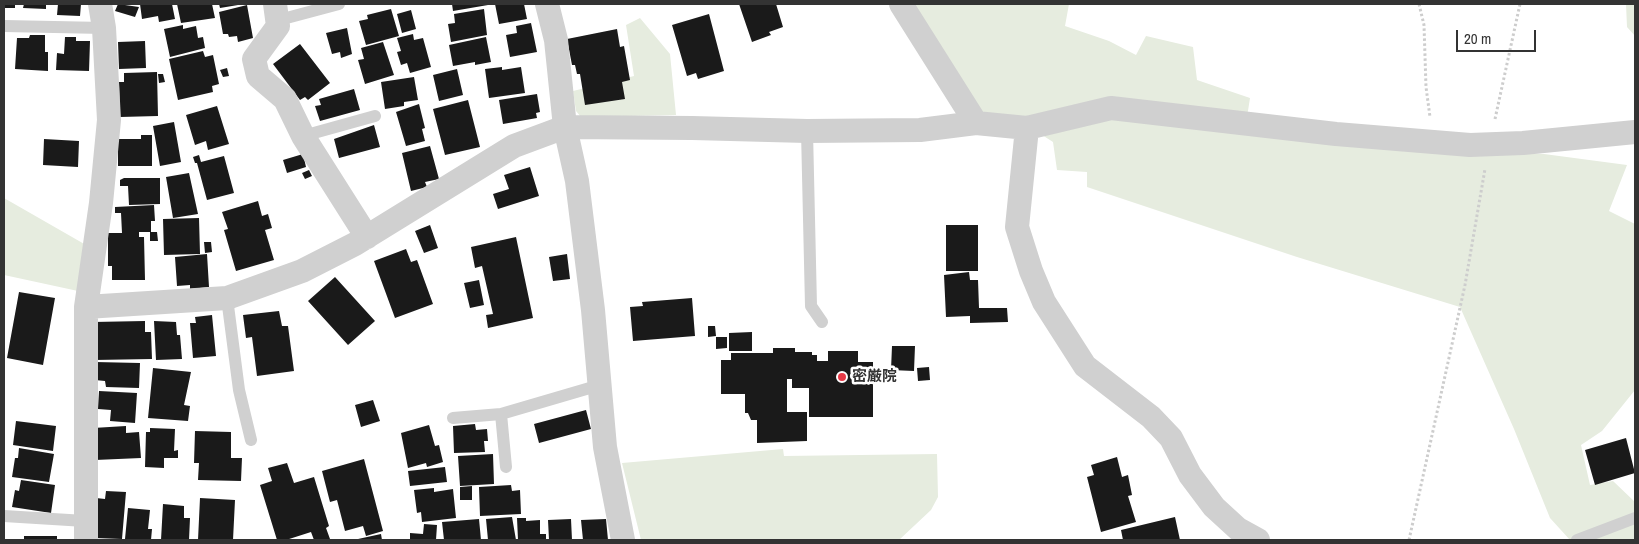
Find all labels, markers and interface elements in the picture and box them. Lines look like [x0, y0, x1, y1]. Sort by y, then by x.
scale bar [1459, 20, 1539, 52]
text: 20 m [1464, 28, 1491, 49]
place label: 密厳院 [852, 368, 897, 386]
marker: 密厳院 [836, 371, 848, 383]

